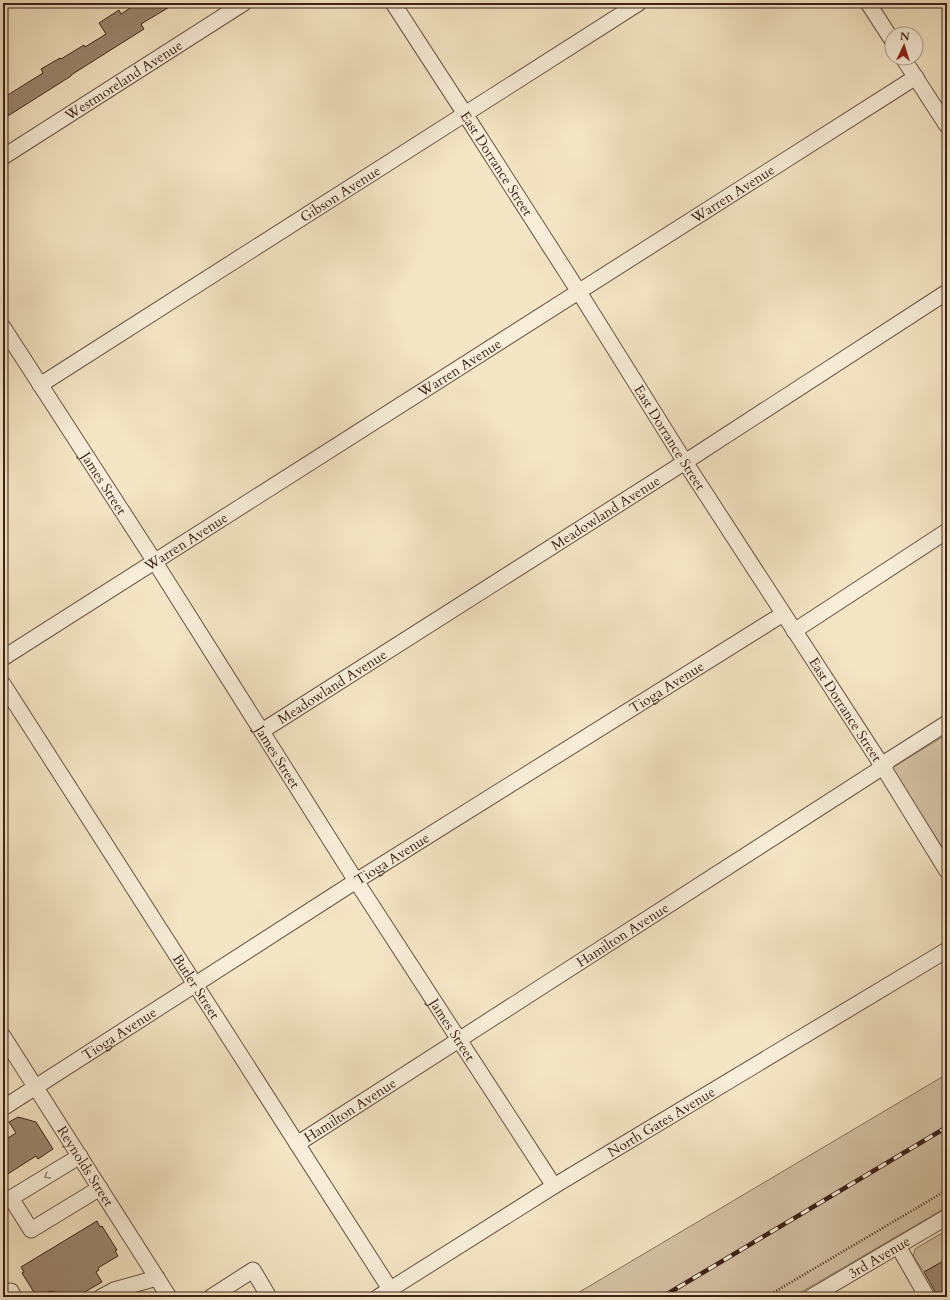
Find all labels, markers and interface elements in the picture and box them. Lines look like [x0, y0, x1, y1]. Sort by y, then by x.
north arrow [884, 26, 924, 66]
text: N [899, 29, 910, 44]
street label: Westmoreland Avenue [60, 35, 186, 125]
street label: East Dorrance Street [456, 107, 538, 220]
street label: Warren Avenue [687, 160, 778, 228]
street label: Gibson Avenue [296, 161, 384, 226]
street label: Warren Avenue [413, 334, 505, 402]
street label: East Dorrance Street [630, 381, 710, 494]
street label: James Street [76, 446, 132, 519]
street label: Meadowland Avenue [547, 471, 664, 554]
street label: Warren Avenue [140, 508, 231, 576]
street label: Meadowland Avenue [274, 645, 390, 728]
street label: East Dorrance Street [805, 653, 887, 766]
street label: Tioga Avenue [626, 656, 708, 717]
street label: James Street [250, 720, 305, 792]
street label: Tioga Avenue [351, 828, 433, 889]
street label: Hamilton Avenue [573, 898, 672, 971]
street label: Butler Street [168, 950, 225, 1023]
street label: James Street [424, 993, 480, 1065]
street label: Tioga Avenue [78, 1002, 160, 1064]
street label: Hamilton Avenue [300, 1073, 400, 1147]
street label: North Gates Avenue [604, 1082, 718, 1161]
street label: Reynolds Street [53, 1122, 119, 1210]
one-way arrow [44, 1171, 51, 1179]
street label: 3rd Avenue [845, 1231, 914, 1283]

